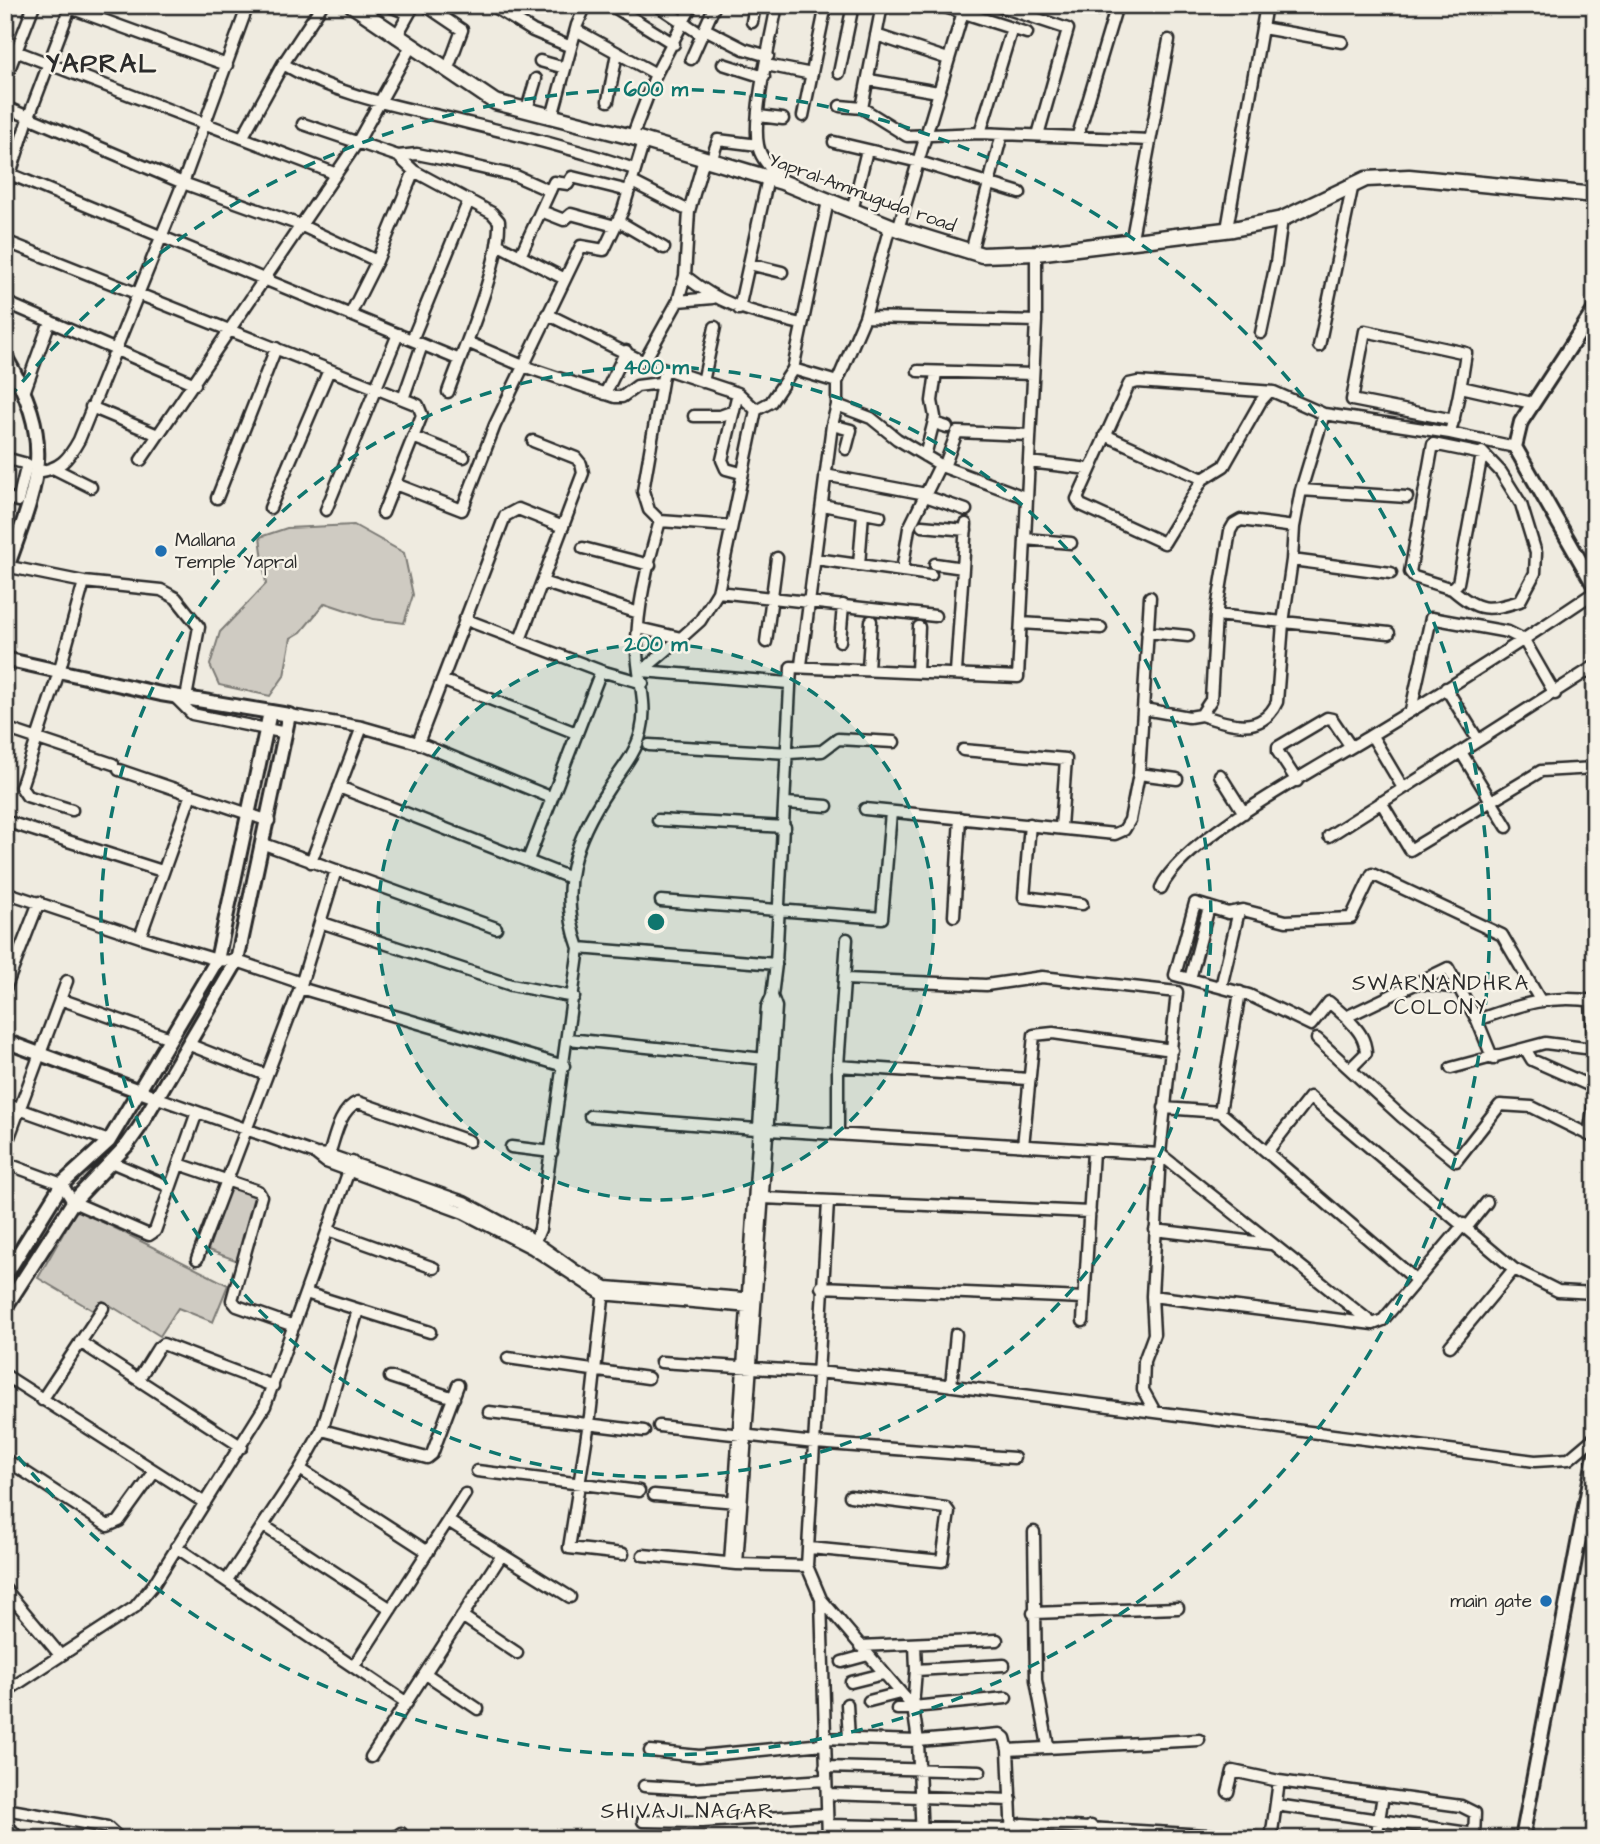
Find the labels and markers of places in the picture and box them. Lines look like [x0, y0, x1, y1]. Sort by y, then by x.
place label: Mallana Temple Yapral [175, 527, 297, 576]
marker: Mallana Temple Yapral [153, 543, 169, 559]
centre of rings [644, 910, 668, 934]
place label: main gate [1450, 1588, 1532, 1616]
marker: main gate [1538, 1593, 1554, 1609]

